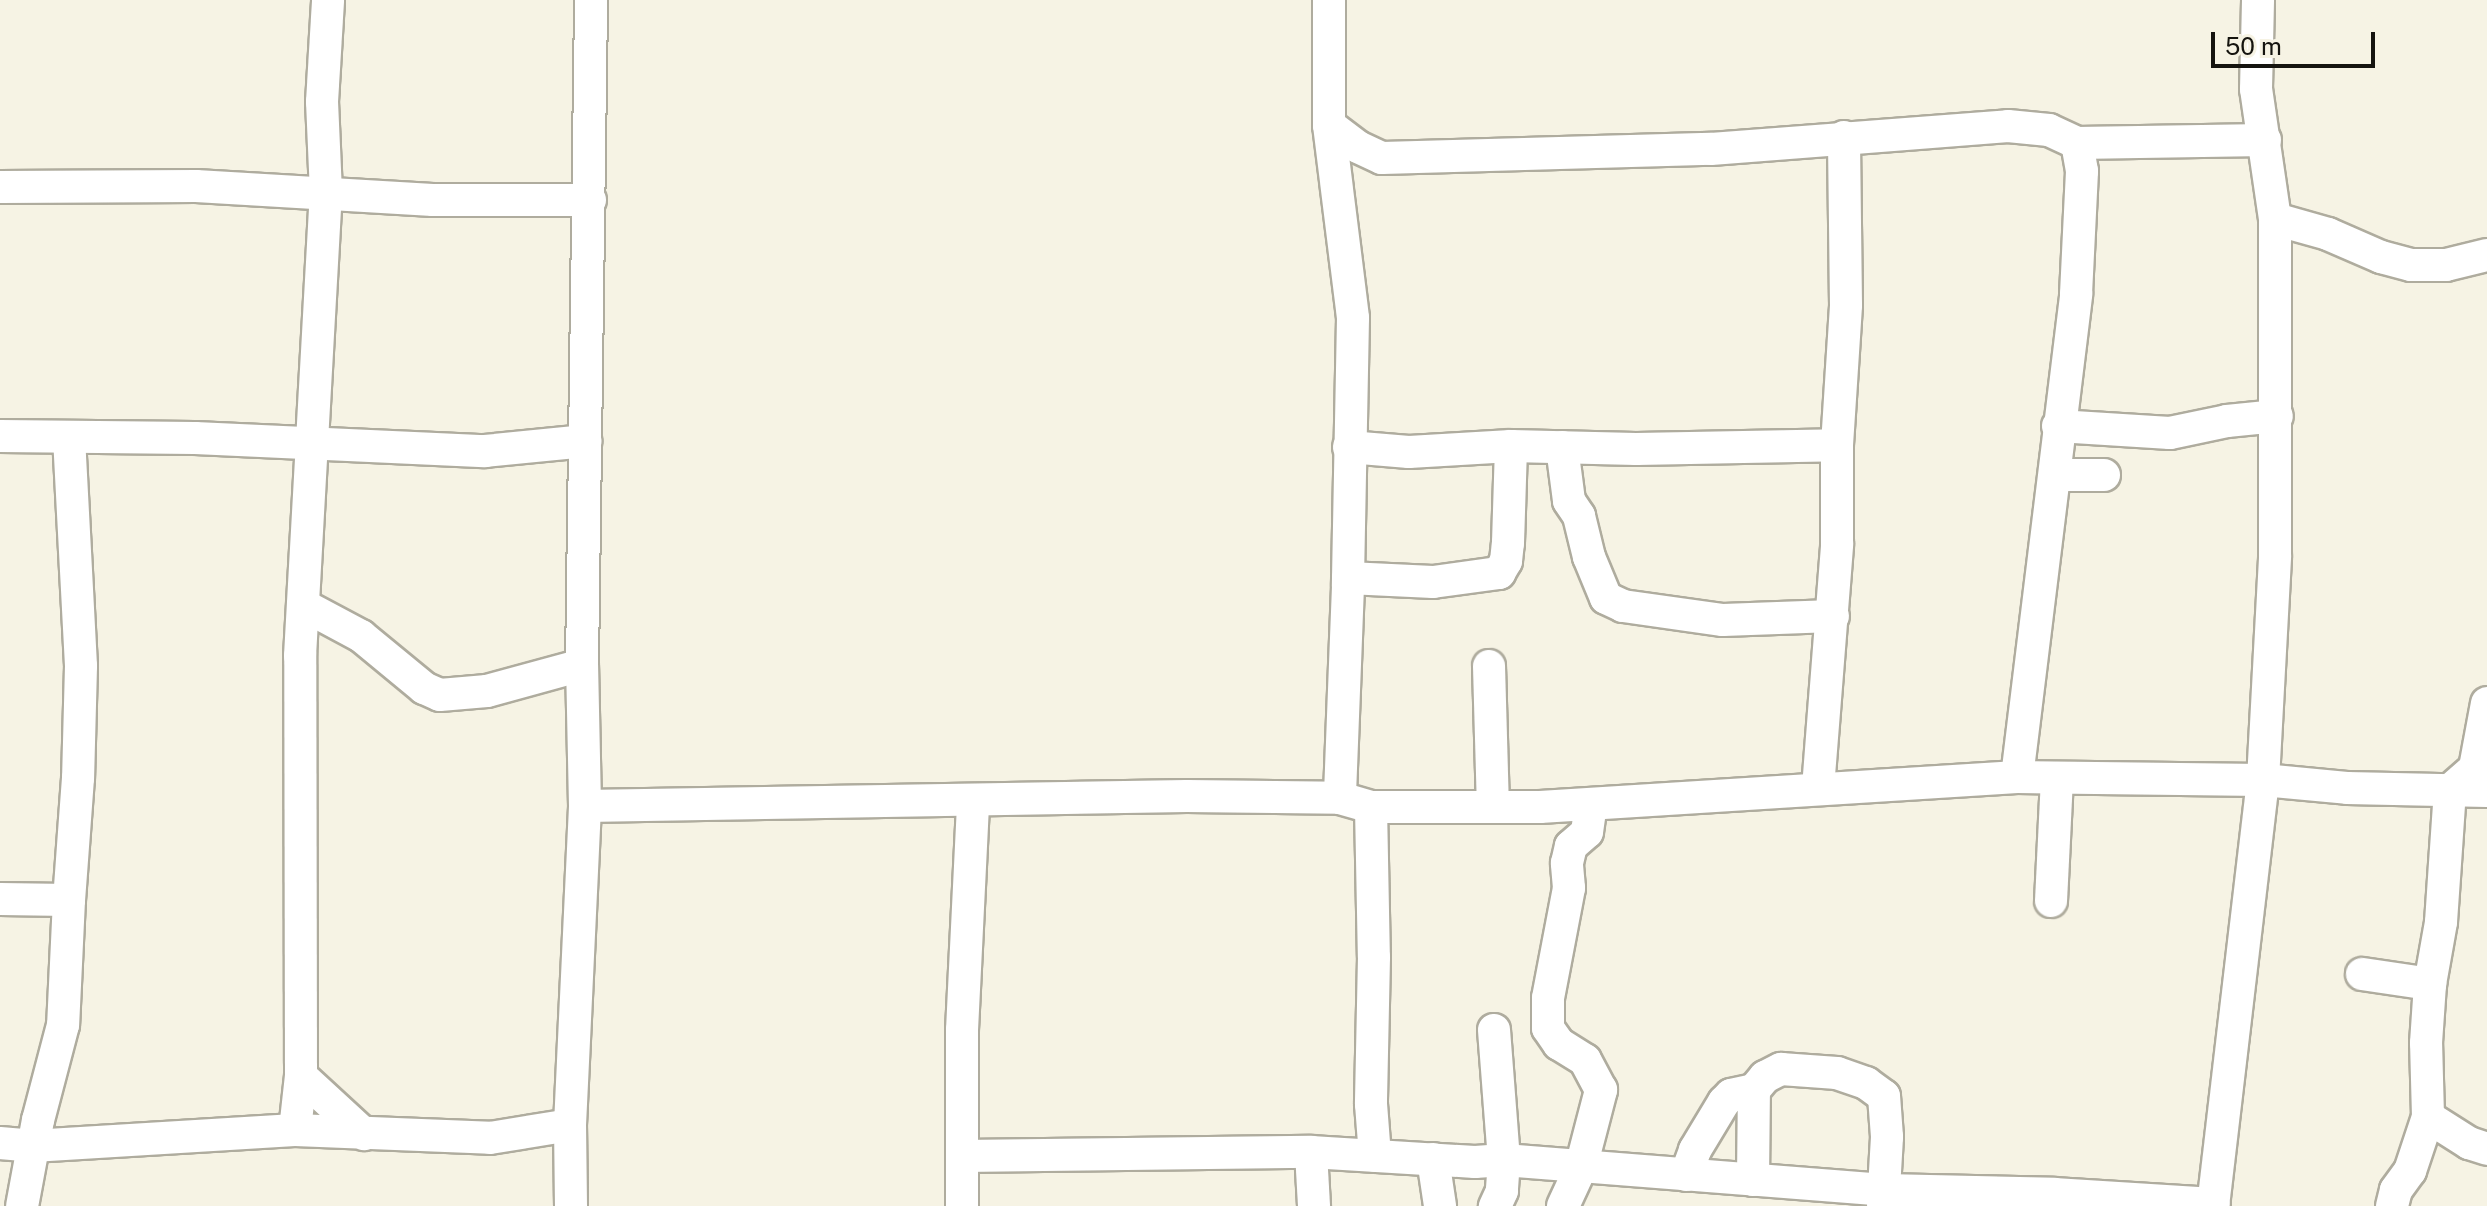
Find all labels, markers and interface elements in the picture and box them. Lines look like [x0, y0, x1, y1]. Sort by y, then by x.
scale bar [2215, 16, 2379, 66]
text: 50 m [2225, 32, 2282, 60]

